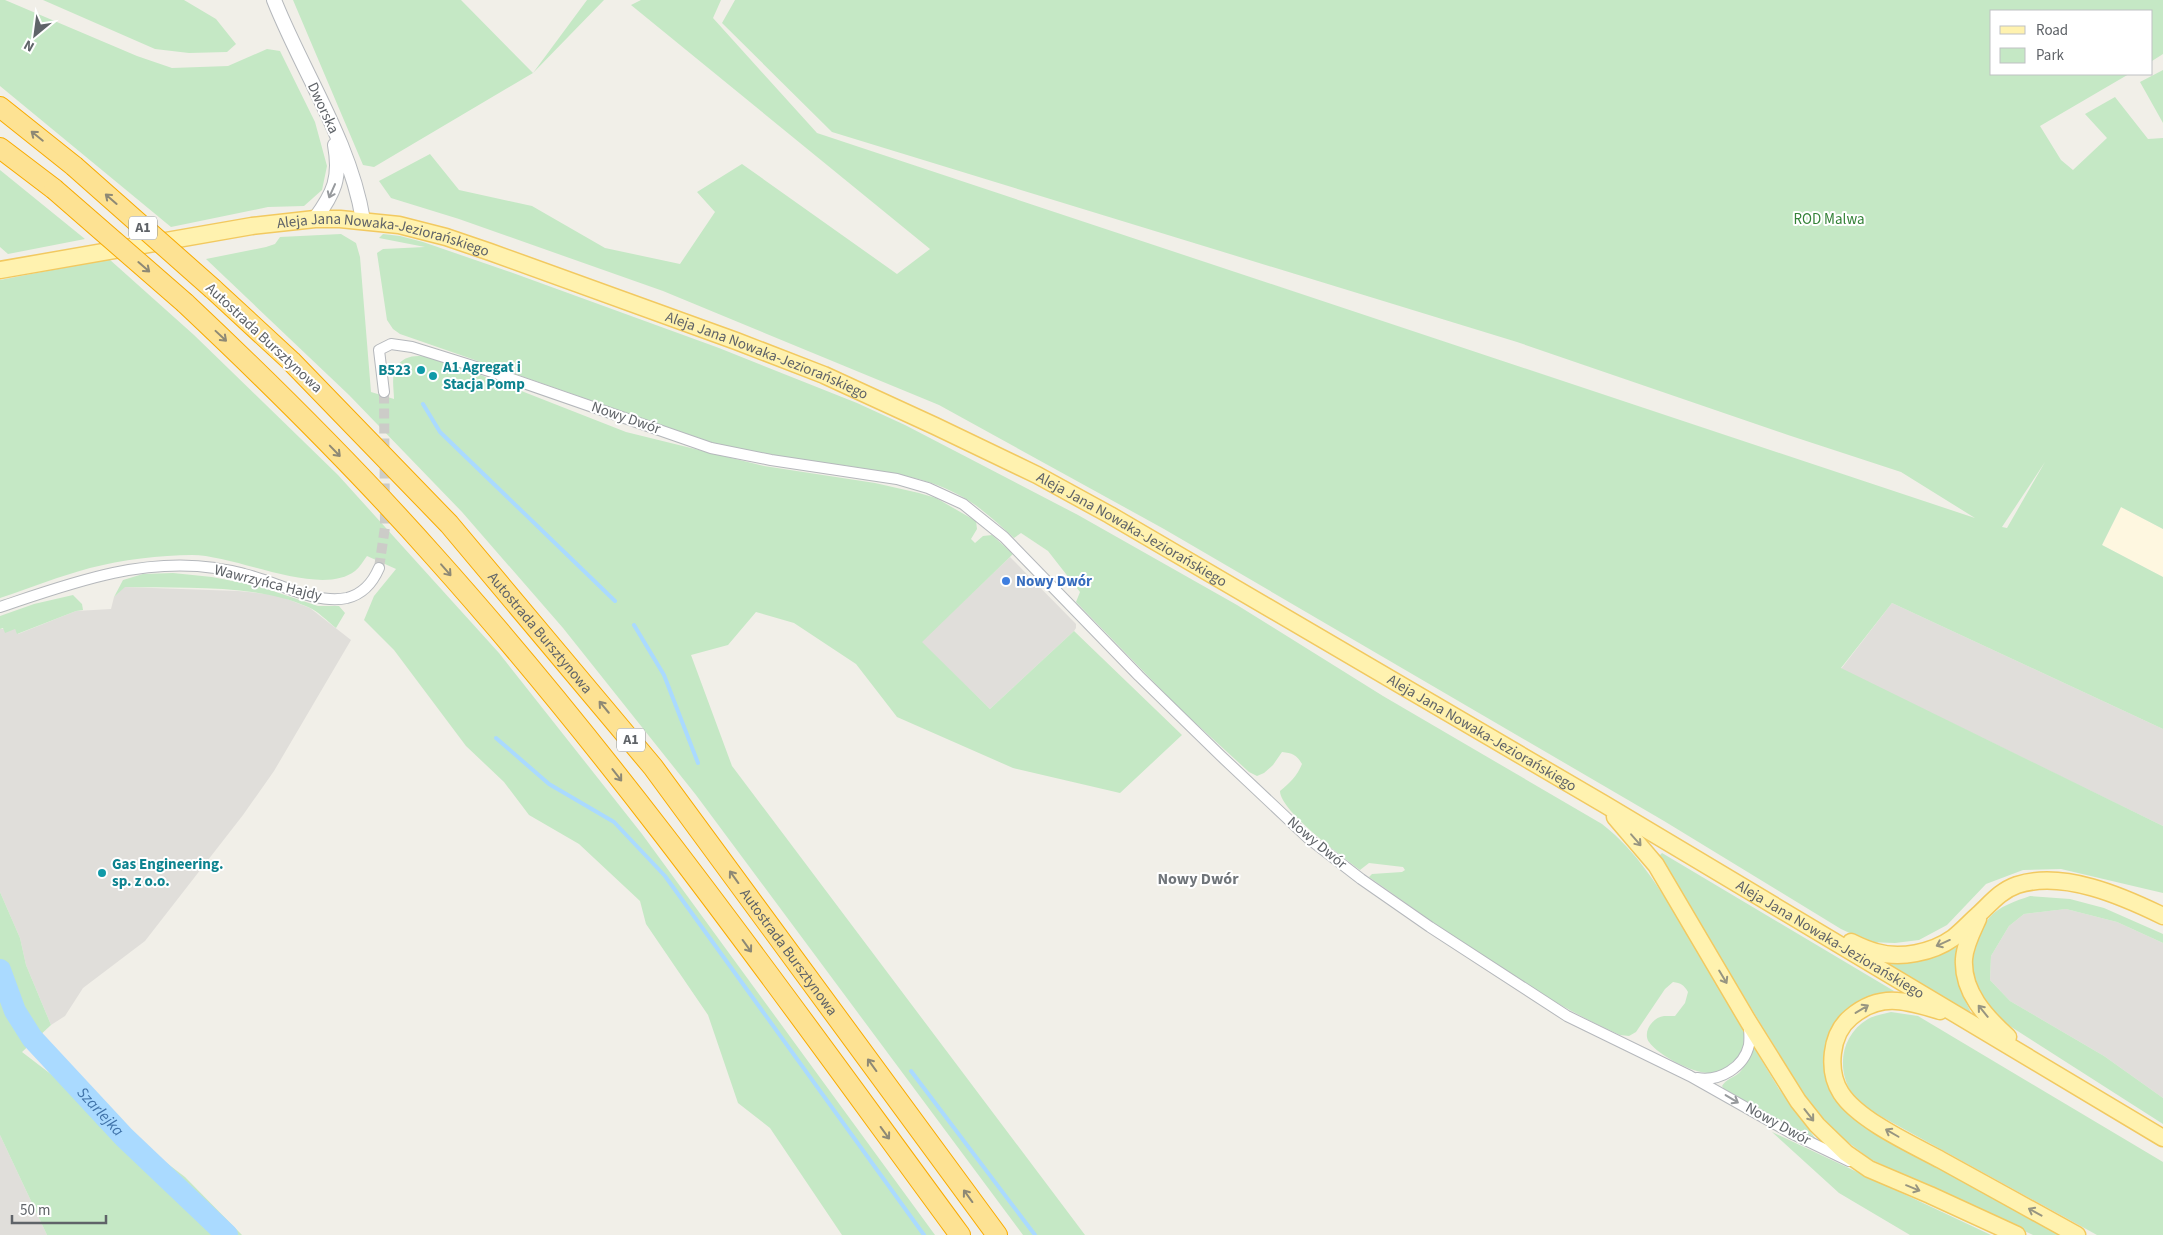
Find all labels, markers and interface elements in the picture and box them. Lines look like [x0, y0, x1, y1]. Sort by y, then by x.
north arrow [10, 10, 60, 60]
legend [1990, 10, 2153, 75]
text: Road [2036, 20, 2068, 41]
text: N [20, 34, 38, 56]
text: Park [2036, 45, 2065, 66]
street label: Dworska [302, 79, 344, 137]
one-way arrow [31, 131, 44, 142]
one-way arrow [327, 183, 337, 198]
one-way arrow [104, 193, 117, 205]
street label: Aleja Jana Nowaka-Jeziorańskiego [276, 208, 492, 261]
park label: ROD Malwa [1793, 209, 1865, 230]
road number: A1 [129, 217, 157, 240]
one-way arrow [137, 261, 150, 273]
street label: Autostrada Bursztynowa [201, 278, 327, 398]
street label: Aleja Jana Nowaka-Jeziorańskiego [663, 306, 872, 404]
one-way arrow [214, 330, 227, 342]
place label: A1 Agregat i Stacja Pomp [442, 357, 525, 395]
place label: B523 [378, 360, 411, 381]
marker: B523 [415, 364, 427, 376]
marker: A1 Agregat i Stacja Pomp [427, 370, 439, 382]
street label: Nowy Dwór [589, 396, 664, 440]
one-way arrow [329, 445, 341, 458]
street label: Aleja Jana Nowaka-Jeziorańskiego [1033, 466, 1231, 592]
street label: Wawrzyńca Hajdy [212, 559, 324, 607]
one-way arrow [441, 563, 452, 576]
street label: Autostrada Bursztynowa [483, 567, 597, 698]
place label: Nowy Dwór [1016, 571, 1092, 592]
marker: Nowy Dwór [1000, 575, 1012, 587]
street label: Aleja Jana Nowaka-Jeziorańskiego [1383, 669, 1581, 796]
one-way arrow [598, 701, 609, 714]
road number: A1 [617, 728, 645, 752]
one-way arrow [612, 768, 623, 781]
street label: Nowy Dwór [1283, 812, 1352, 875]
one-way arrow [1630, 834, 1642, 847]
place label: Gas Engineering. sp. z o.o. [112, 854, 223, 892]
marker: Gas Engineering. sp. z o.o. [96, 867, 108, 879]
district label: Nowy Dwór [1157, 868, 1239, 890]
one-way arrow [729, 871, 739, 885]
street label: Aleja Jana Nowaka-Jeziorańskiego [1732, 875, 1929, 1004]
street label: Autostrada Bursztynowa [735, 884, 843, 1020]
one-way arrow [742, 938, 752, 952]
one-way arrow [1936, 938, 1951, 948]
one-way arrow [1718, 970, 1728, 984]
one-way arrow [1855, 1004, 1869, 1015]
one-way arrow [1978, 1004, 1989, 1017]
one-way arrow [867, 1058, 877, 1072]
water label: Szarlejka [72, 1082, 129, 1141]
one-way arrow [1725, 1094, 1739, 1104]
street label: Nowy Dwór [1741, 1097, 1815, 1151]
one-way arrow [1804, 1108, 1815, 1121]
one-way arrow [880, 1126, 890, 1140]
one-way arrow [1886, 1128, 1900, 1138]
one-way arrow [1905, 1184, 1921, 1193]
one-way arrow [963, 1189, 973, 1203]
scale bar [12, 1192, 106, 1224]
text: 50 m [20, 1200, 50, 1221]
one-way arrow [2028, 1206, 2042, 1216]

